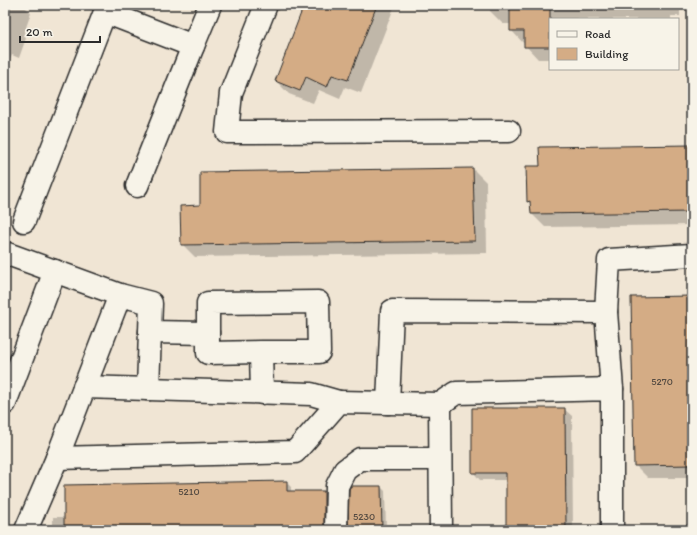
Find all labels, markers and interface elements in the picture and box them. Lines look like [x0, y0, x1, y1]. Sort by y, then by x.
scale bar [20, 18, 100, 44]
legend [549, 18, 679, 70]
text: 20 m [26, 25, 53, 39]
text: Road [585, 27, 611, 41]
text: Building [585, 47, 629, 61]
house number: 5270 [651, 375, 673, 388]
house number: 5210 [178, 485, 200, 498]
house number: 5230 [353, 510, 375, 523]

